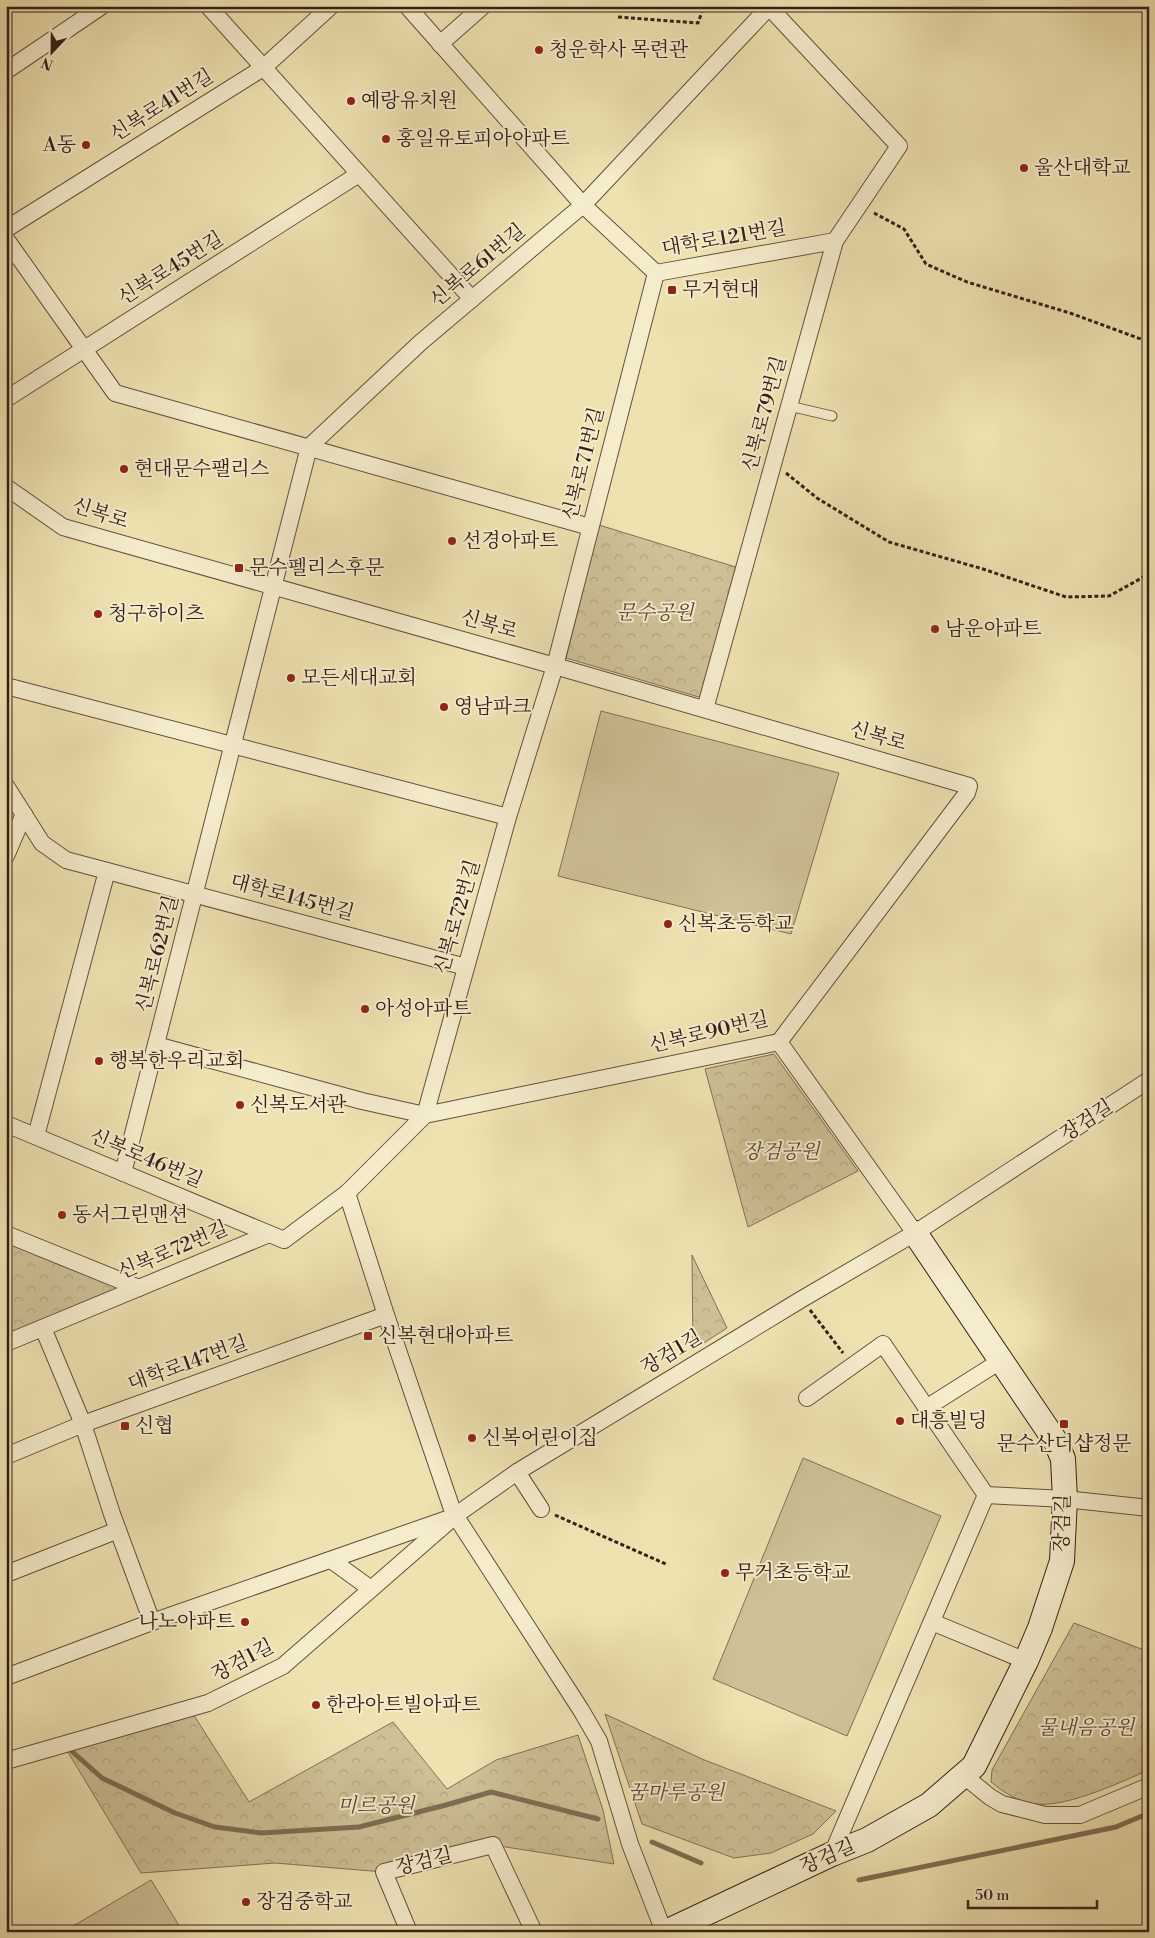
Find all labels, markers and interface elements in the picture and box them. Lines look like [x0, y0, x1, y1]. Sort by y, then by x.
north arrow [28, 28, 78, 78]
place label: 청운학사 목련관 [549, 38, 689, 63]
marker: 청운학사 목련관 [533, 44, 545, 56]
text: N [39, 53, 56, 74]
street label: 신복로41번길 [106, 64, 218, 148]
place label: 예랑유치원 [361, 89, 458, 114]
marker: 예랑유치원 [345, 95, 357, 107]
place label: 홍일유토피아아파트 [396, 127, 570, 152]
place label: A동 [42, 133, 76, 158]
marker: 홍일유토피아아파트 [380, 133, 392, 145]
marker: A동 [80, 139, 92, 151]
place label: 울산대학교 [1034, 156, 1131, 181]
marker: 울산대학교 [1018, 162, 1030, 174]
street label: 대학로121번길 [660, 216, 788, 262]
street label: 신복로61번길 [425, 219, 531, 313]
street label: 신복로45번길 [114, 227, 228, 311]
place label: 무거현대 [682, 278, 759, 303]
marker: 무거현대 [666, 284, 678, 296]
street label: 신복로79번길 [738, 354, 792, 474]
street label: 신복로71번길 [558, 405, 610, 523]
place label: 현대문수팰리스 [134, 457, 269, 482]
marker: 현대문수팰리스 [118, 463, 130, 475]
street label: 신복로 [69, 493, 131, 535]
place label: 선경아파트 [462, 529, 559, 554]
marker: 선경아파트 [446, 535, 458, 547]
place label: 문수펠리스후문 [249, 556, 384, 581]
marker: 문수펠리스후문 [233, 562, 245, 574]
park label: 문수공원 [616, 601, 695, 626]
place label: 청구하이츠 [108, 602, 205, 627]
street label: 신복로 [458, 605, 520, 645]
marker: 청구하이츠 [92, 608, 104, 620]
place label: 남운아파트 [945, 617, 1042, 642]
marker: 남운아파트 [929, 623, 941, 635]
place label: 모든세대교회 [301, 666, 417, 691]
marker: 모든세대교회 [285, 672, 297, 684]
place label: 영남파크 [454, 695, 531, 720]
marker: 영남파크 [438, 701, 450, 713]
street label: 신복로 [847, 717, 909, 757]
street label: 신복로72번길 [430, 857, 486, 977]
street label: 대학로145번길 [227, 869, 357, 927]
street label: 신복로62번길 [131, 893, 185, 1015]
place label: 신복초등학교 [678, 912, 795, 937]
marker: 신복초등학교 [662, 918, 674, 930]
place label: 아성아파트 [375, 997, 472, 1022]
marker: 아성아파트 [359, 1003, 371, 1015]
street label: 신복로90번길 [647, 1007, 771, 1059]
place label: 행복한우리교회 [109, 1049, 244, 1074]
marker: 행복한우리교회 [93, 1055, 105, 1067]
place label: 신복도서관 [250, 1093, 347, 1118]
street label: 장검길 [1056, 1095, 1118, 1147]
marker: 신복도서관 [234, 1099, 246, 1111]
street label: 신복로46번길 [86, 1124, 206, 1194]
park label: 장검공원 [742, 1140, 821, 1165]
place label: 동서그린맨션 [72, 1203, 188, 1228]
marker: 동서그린맨션 [56, 1209, 68, 1221]
street label: 신복로72번길 [114, 1216, 232, 1286]
place label: 신복현대아파트 [378, 1324, 513, 1349]
street label: 장검1길 [637, 1325, 707, 1381]
marker: 신복현대아파트 [362, 1330, 374, 1342]
street label: 대학로147번길 [125, 1331, 251, 1397]
place label: 대흥빌딩 [910, 1409, 987, 1434]
place label: 신협 [135, 1414, 174, 1439]
marker: 대흥빌딩 [894, 1415, 906, 1427]
marker: 문수산더샵정문 [1058, 1418, 1070, 1430]
marker: 신협 [119, 1420, 131, 1432]
place label: 신복어린이집 [482, 1426, 598, 1451]
marker: 신복어린이집 [466, 1432, 478, 1444]
place label: 문수산더샵정문 [996, 1432, 1132, 1457]
street label: 장검길 [1049, 1494, 1077, 1552]
place label: 무거초등학교 [735, 1561, 852, 1586]
marker: 무거초등학교 [719, 1567, 731, 1579]
place label: 나노아파트 [138, 1610, 235, 1635]
marker: 나노아파트 [239, 1616, 251, 1628]
street label: 장검1길 [208, 1634, 278, 1688]
place label: 한라아트빌아파트 [326, 1693, 481, 1718]
marker: 한라아트빌아파트 [310, 1699, 322, 1711]
park label: 물내음공원 [1038, 1716, 1136, 1741]
park label: 꿈마루공원 [628, 1781, 726, 1806]
park label: 미르공원 [337, 1794, 416, 1819]
street label: 장검길 [796, 1834, 860, 1880]
street label: 장검길 [393, 1843, 455, 1881]
scale bar [968, 1878, 1096, 1910]
text: 50 m [975, 1886, 1009, 1905]
place label: 장검중학교 [256, 1890, 353, 1915]
marker: 장검중학교 [240, 1896, 252, 1908]

